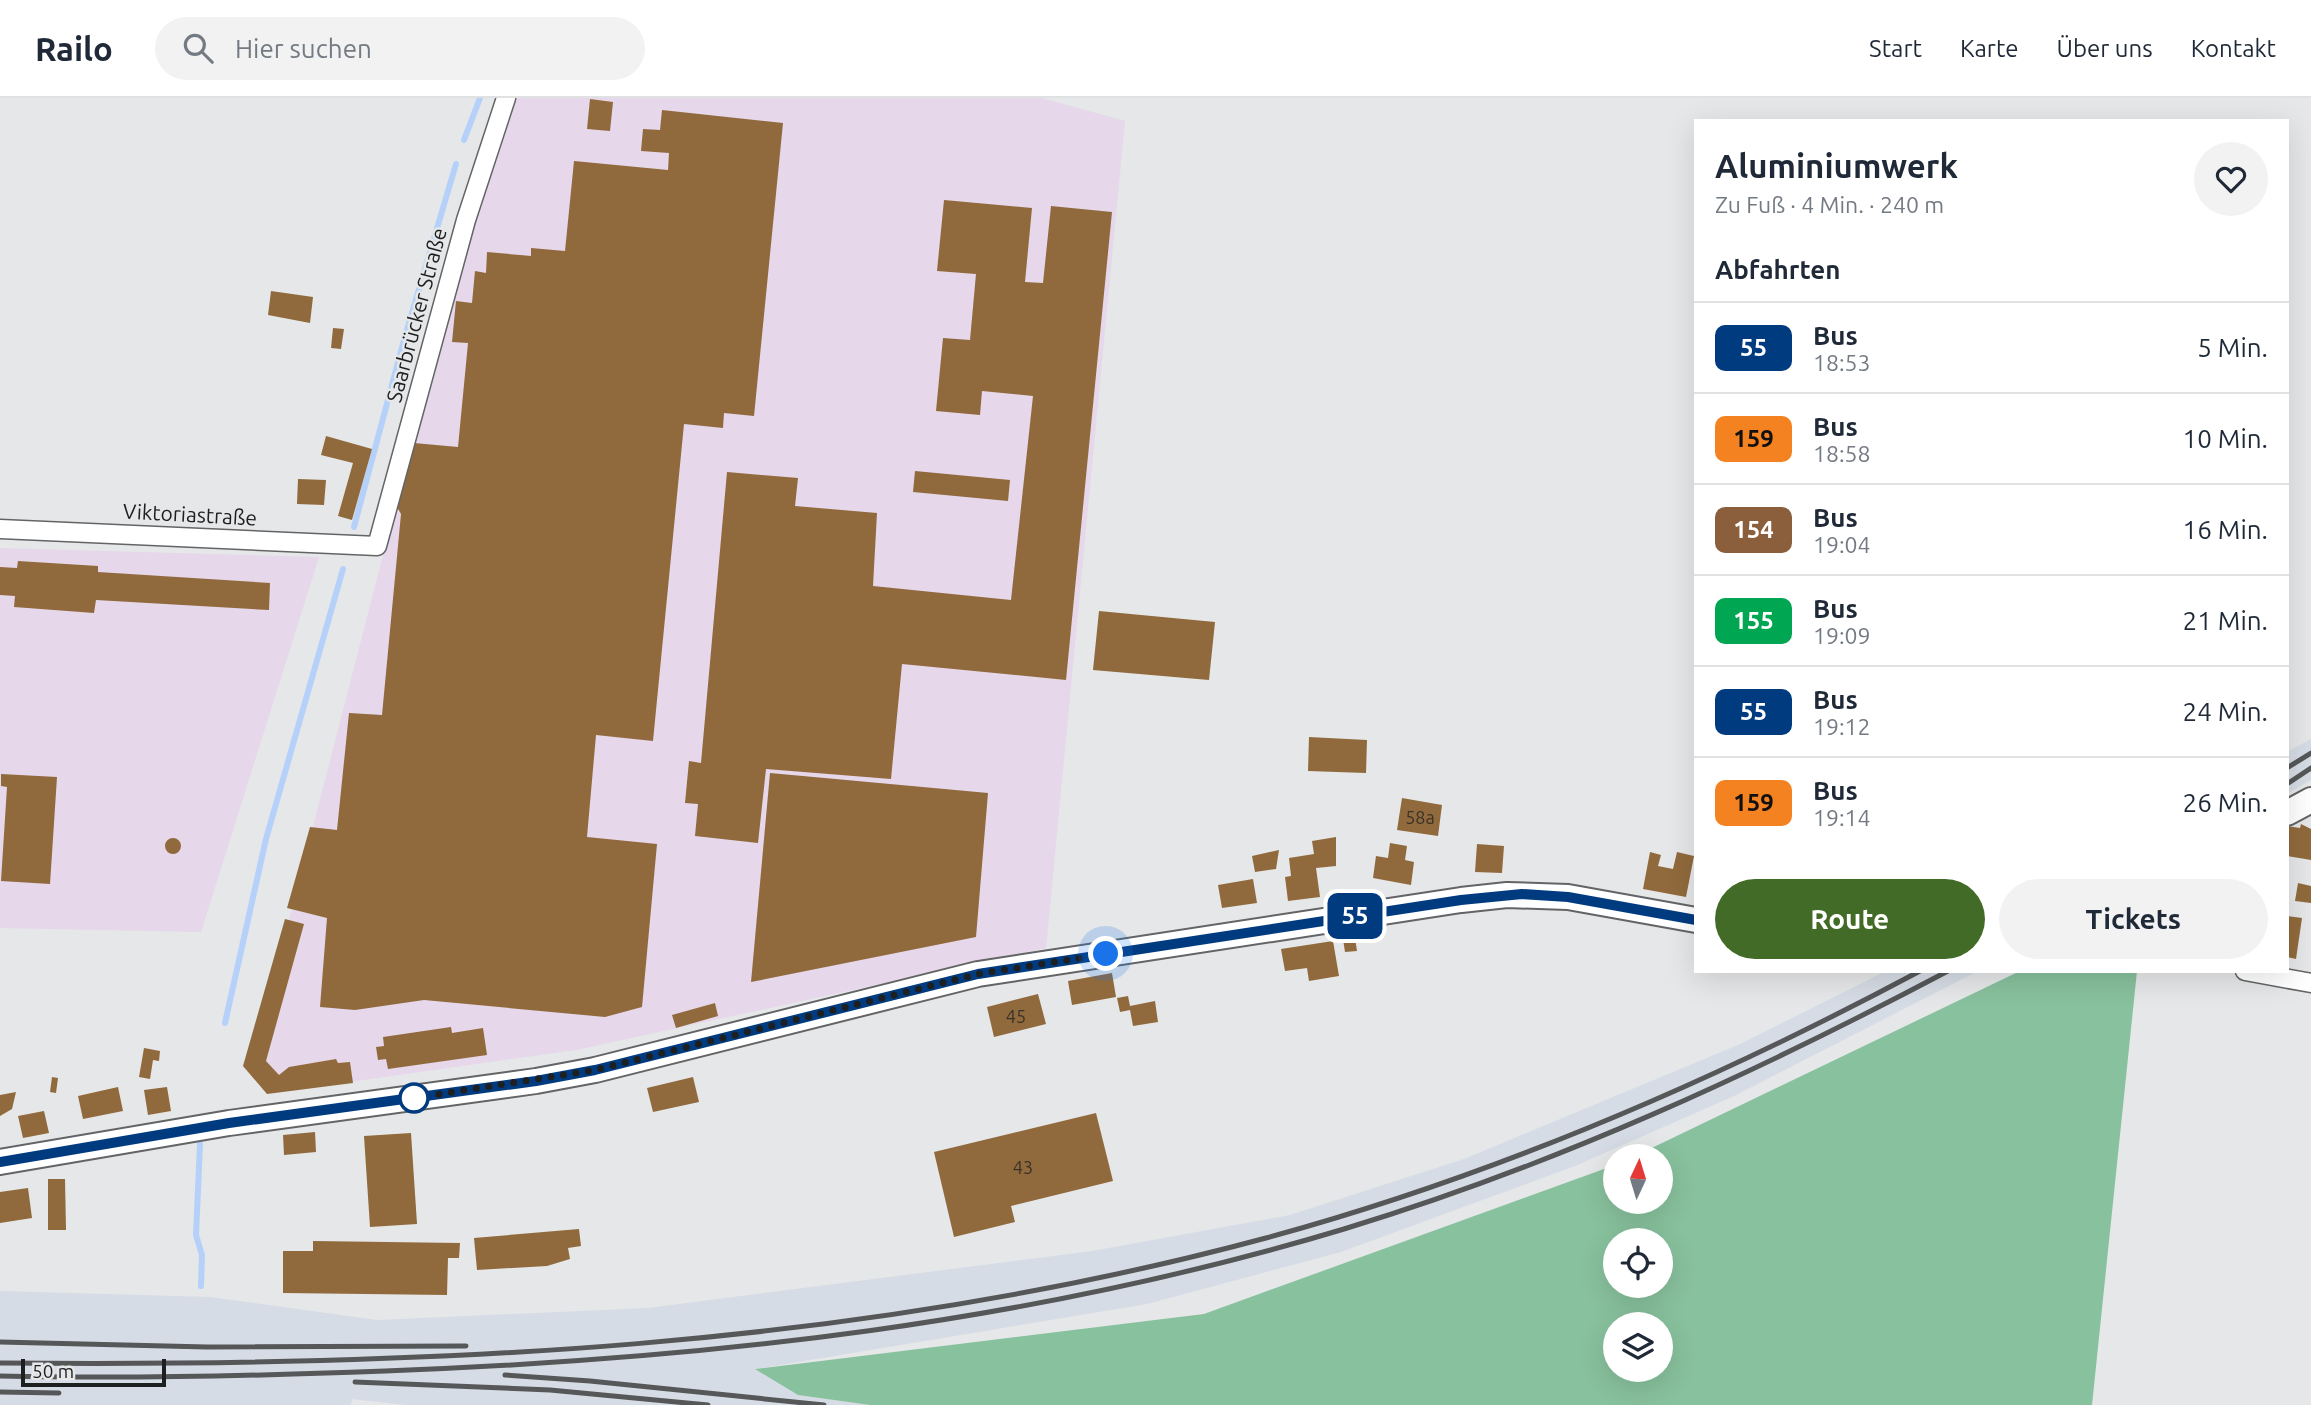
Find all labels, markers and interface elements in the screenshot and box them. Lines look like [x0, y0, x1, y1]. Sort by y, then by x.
search box [155, 17, 645, 80]
icon: search [179, 29, 217, 67]
text: Railo [35, 30, 113, 67]
text: Hier suchen [235, 34, 372, 63]
text: Start [1869, 35, 1922, 62]
text: Karte [1960, 35, 2019, 62]
text: Über uns [2057, 35, 2153, 62]
text: Kontakt [2191, 35, 2276, 62]
button: heart [2194, 142, 2268, 216]
text: Aluminiumwerk [1715, 147, 1958, 184]
text: Zu Fuß · 4 Min. · 240 m [1715, 192, 1944, 217]
street label: Saarbrücker Straße [381, 225, 451, 405]
text: Abfahrten [1715, 255, 1840, 284]
text: Bus [1813, 321, 1858, 350]
text: 5 Min. [2197, 333, 2268, 362]
text: 55 [1740, 334, 1767, 361]
text: 18:53 [1813, 350, 1871, 375]
text: Bus [1813, 412, 1858, 441]
text: 10 Min. [2183, 424, 2268, 453]
text: 159 [1733, 425, 1774, 452]
text: 18:58 [1813, 441, 1871, 466]
street label: Viktoriastraße [122, 498, 258, 530]
text: Bus [1813, 503, 1858, 532]
text: 16 Min. [2183, 515, 2268, 544]
text: 154 [1733, 516, 1774, 543]
text: 19:04 [1813, 532, 1871, 557]
text: Bus [1813, 594, 1858, 623]
text: 21 Min. [2183, 606, 2268, 635]
text: 155 [1733, 607, 1774, 634]
text: 19:09 [1813, 623, 1871, 648]
text: Bus [1813, 685, 1858, 714]
text: 24 Min. [2183, 697, 2268, 726]
text: 55 [1740, 698, 1767, 725]
text: 19:12 [1813, 714, 1871, 739]
text: Bus [1813, 776, 1858, 805]
text: 26 Min. [2183, 788, 2268, 817]
text: 159 [1733, 789, 1774, 816]
text: 19:14 [1813, 805, 1871, 830]
house number: 58a [1405, 807, 1435, 827]
button: Route [1715, 879, 1985, 959]
button: Tickets [1999, 879, 2268, 959]
line badge: 55 [1324, 893, 1386, 939]
text: 55 [1341, 902, 1369, 929]
your location [1088, 936, 1123, 971]
house number: 45 [1006, 1006, 1026, 1026]
unlabelled marker [399, 1083, 429, 1113]
north arrow [1603, 1144, 1673, 1214]
map controls [1603, 1144, 1673, 1382]
house number: 43 [1013, 1157, 1033, 1177]
button: locate [1603, 1228, 1673, 1298]
button: layers [1603, 1312, 1673, 1382]
scale bar [21, 1356, 166, 1388]
text: 50 m [32, 1360, 74, 1382]

